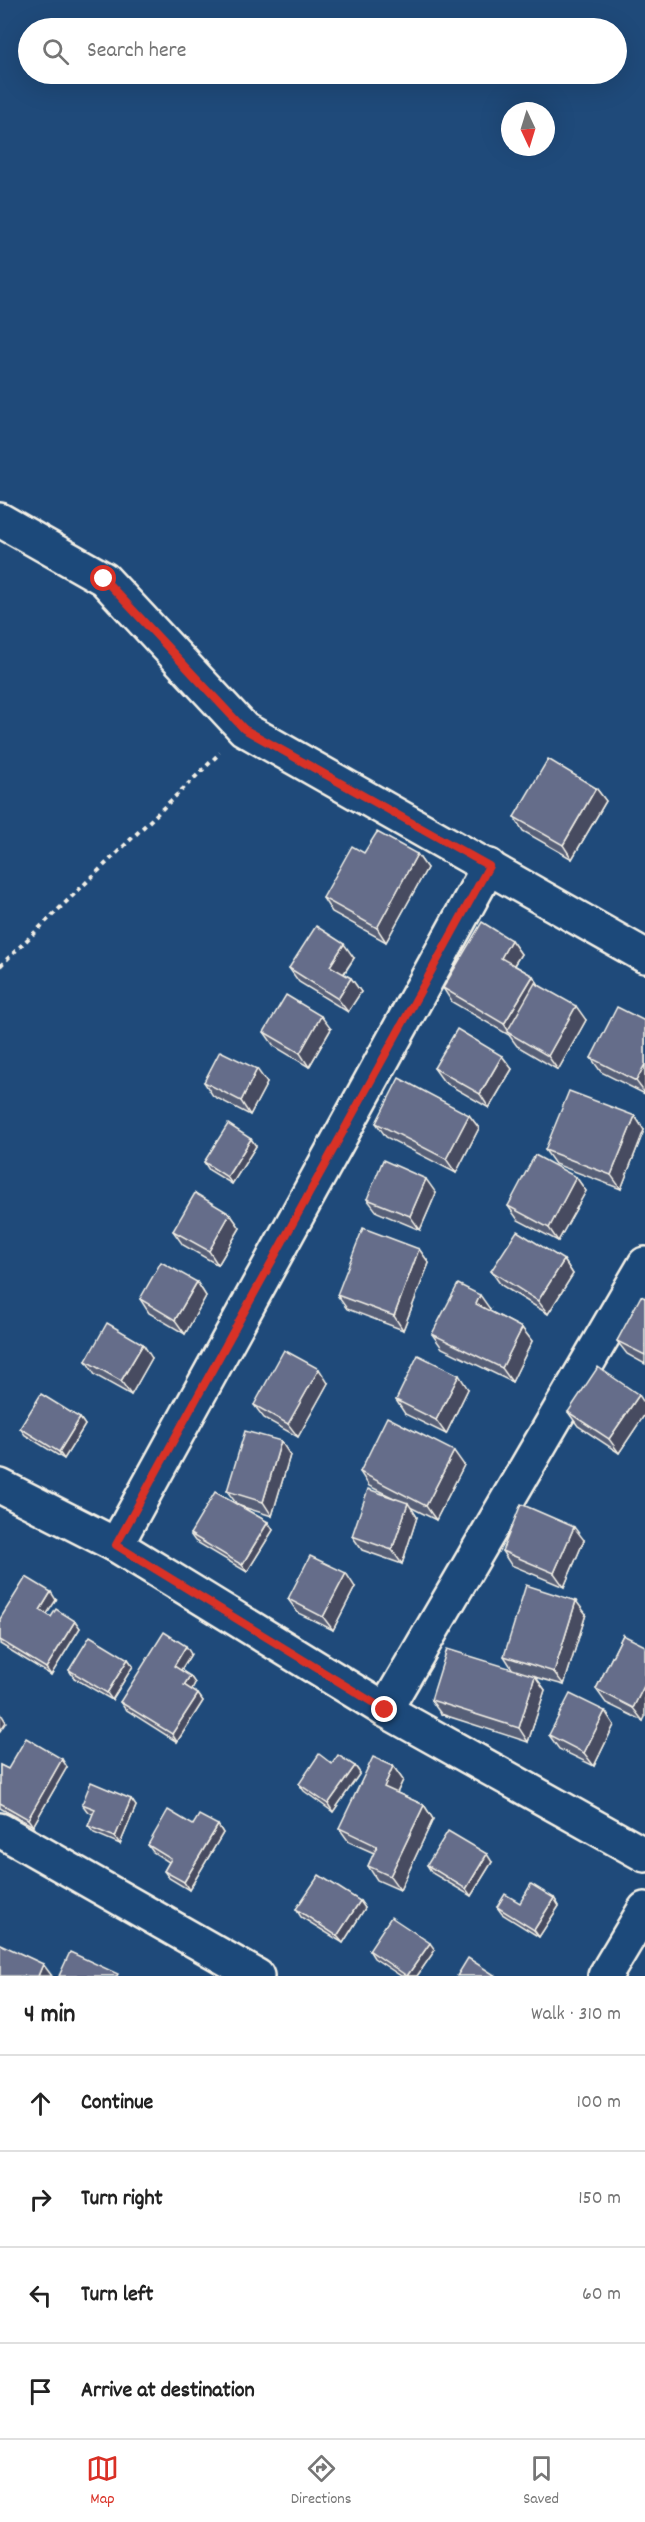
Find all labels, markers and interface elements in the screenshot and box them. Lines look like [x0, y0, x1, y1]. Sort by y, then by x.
search box [18, 18, 627, 84]
icon: search [39, 35, 72, 68]
text: Search here [87, 36, 186, 67]
north arrow [501, 102, 555, 156]
route start [90, 565, 116, 591]
route end [371, 1696, 397, 1722]
text: 4 min [24, 1997, 75, 2034]
text: Walk · 310 m [531, 2001, 621, 2029]
icon: ahead [24, 2087, 57, 2120]
text: Continue [81, 2088, 153, 2119]
text: 100 m [577, 2089, 621, 2117]
icon: right [24, 2183, 57, 2216]
text: Turn right [81, 2184, 163, 2215]
text: 150 m [578, 2185, 621, 2213]
icon: left [24, 2279, 57, 2312]
text: Turn left [81, 2280, 153, 2311]
text: 60 m [582, 2281, 621, 2309]
icon: arrive [24, 2375, 57, 2408]
text: Arrive at destination [81, 2376, 255, 2407]
tab: Map [86, 2452, 119, 2511]
tab: Directions [291, 2452, 351, 2511]
tab: Saved [523, 2452, 559, 2511]

